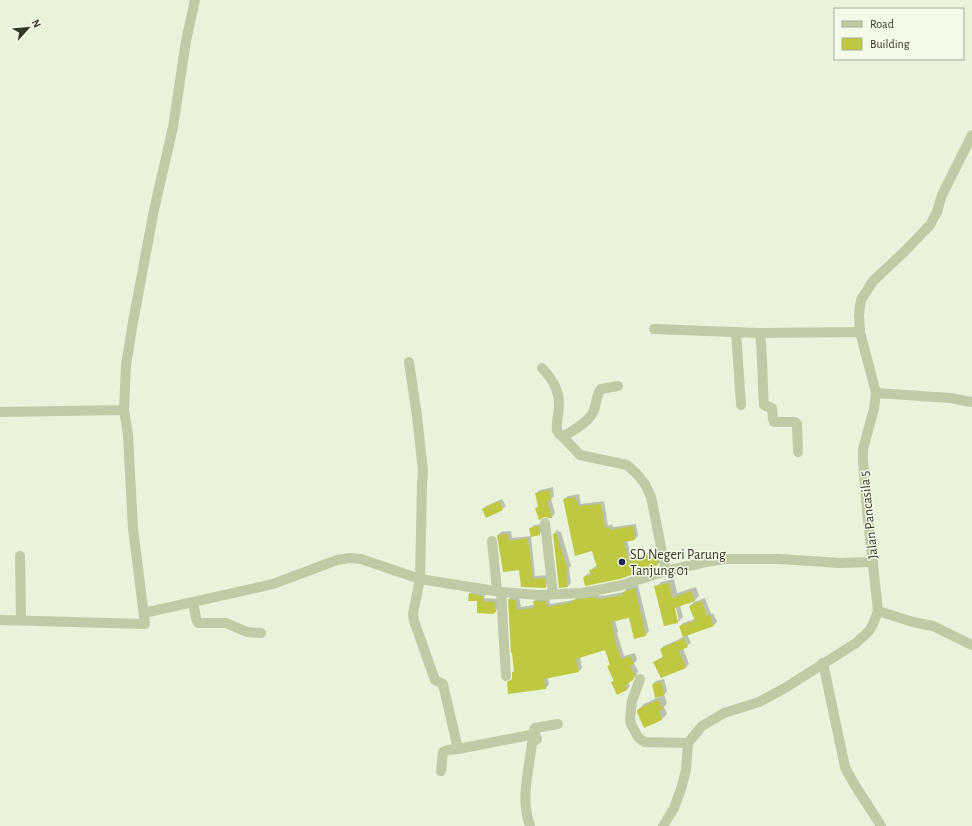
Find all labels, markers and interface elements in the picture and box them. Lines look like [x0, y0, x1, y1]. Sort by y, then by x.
north arrow [8, 8, 48, 48]
legend [834, 8, 964, 60]
text: N [30, 18, 43, 30]
text: Road [870, 18, 894, 30]
text: Building [870, 38, 910, 50]
street label: Jalan Pancasila 5 [857, 470, 881, 560]
place label: SD Negeri Parung Tanjung 01 [630, 548, 726, 578]
marker: SD Negeri Parung Tanjung 01 [617, 557, 627, 567]

